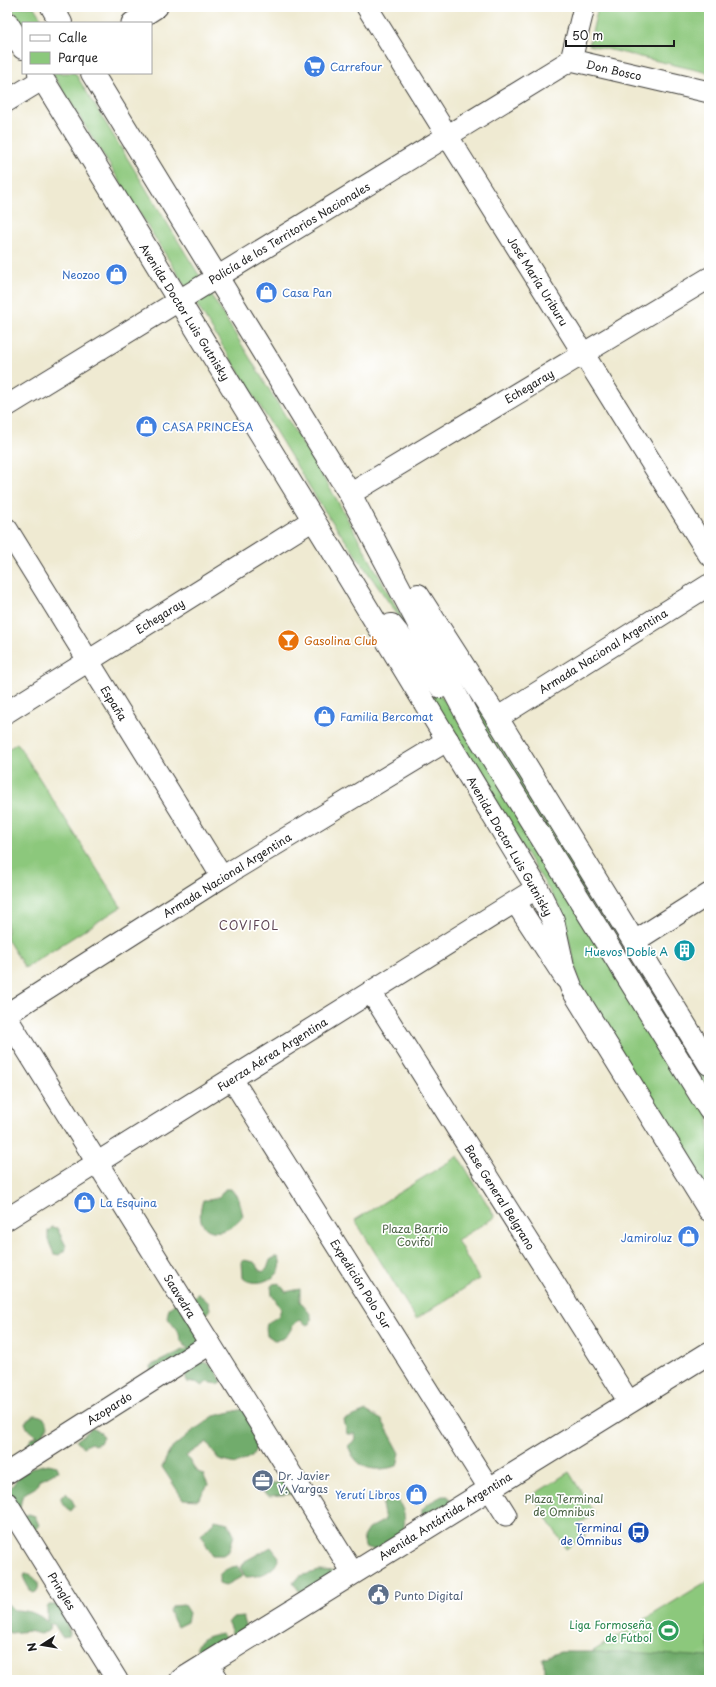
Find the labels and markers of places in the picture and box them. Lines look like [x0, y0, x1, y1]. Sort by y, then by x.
supermarket icon: Carrefour [302, 53, 328, 79]
place label: Carrefour [330, 58, 383, 75]
shop icon: Neozoo [103, 261, 129, 287]
place label: Neozoo [62, 266, 100, 283]
shop icon: Casa Pan [254, 279, 280, 305]
place label: Casa Pan [282, 284, 332, 301]
shop icon: CASA PRINCESA [133, 413, 159, 439]
place label: CASA PRINCESA [162, 418, 253, 435]
bar icon: Gasolina Club [276, 627, 302, 653]
place label: Gasolina Club [304, 632, 377, 649]
shop icon: Familia Bercomat [312, 703, 338, 729]
place label: Familia Bercomat [340, 708, 434, 725]
building icon: Huevos Doble A [671, 938, 697, 964]
place label: Huevos Doble A [585, 943, 669, 960]
shop icon: La Esquina [72, 1189, 98, 1215]
place label: La Esquina [100, 1194, 157, 1211]
shop icon: Jamiroluz [675, 1224, 701, 1250]
place label: Jamiroluz [621, 1229, 672, 1246]
place label: Dr. Javier V. Vargas [278, 1467, 329, 1497]
office icon: Dr. Javier V. Vargas [249, 1468, 275, 1494]
shop icon: Yerutí Libros [403, 1481, 429, 1507]
place label: Yerutí Libros [335, 1486, 400, 1503]
place label: Terminal de Ómnibus [560, 1519, 622, 1549]
bus stop icon: Terminal de Ómnibus [625, 1520, 651, 1546]
public building icon: Punto Digital [366, 1582, 392, 1608]
place label: Punto Digital [394, 1587, 463, 1604]
place label: Liga Formoseña de Fútbol [569, 1616, 653, 1646]
sports icon: Liga Formoseña de Fútbol [655, 1617, 681, 1643]

